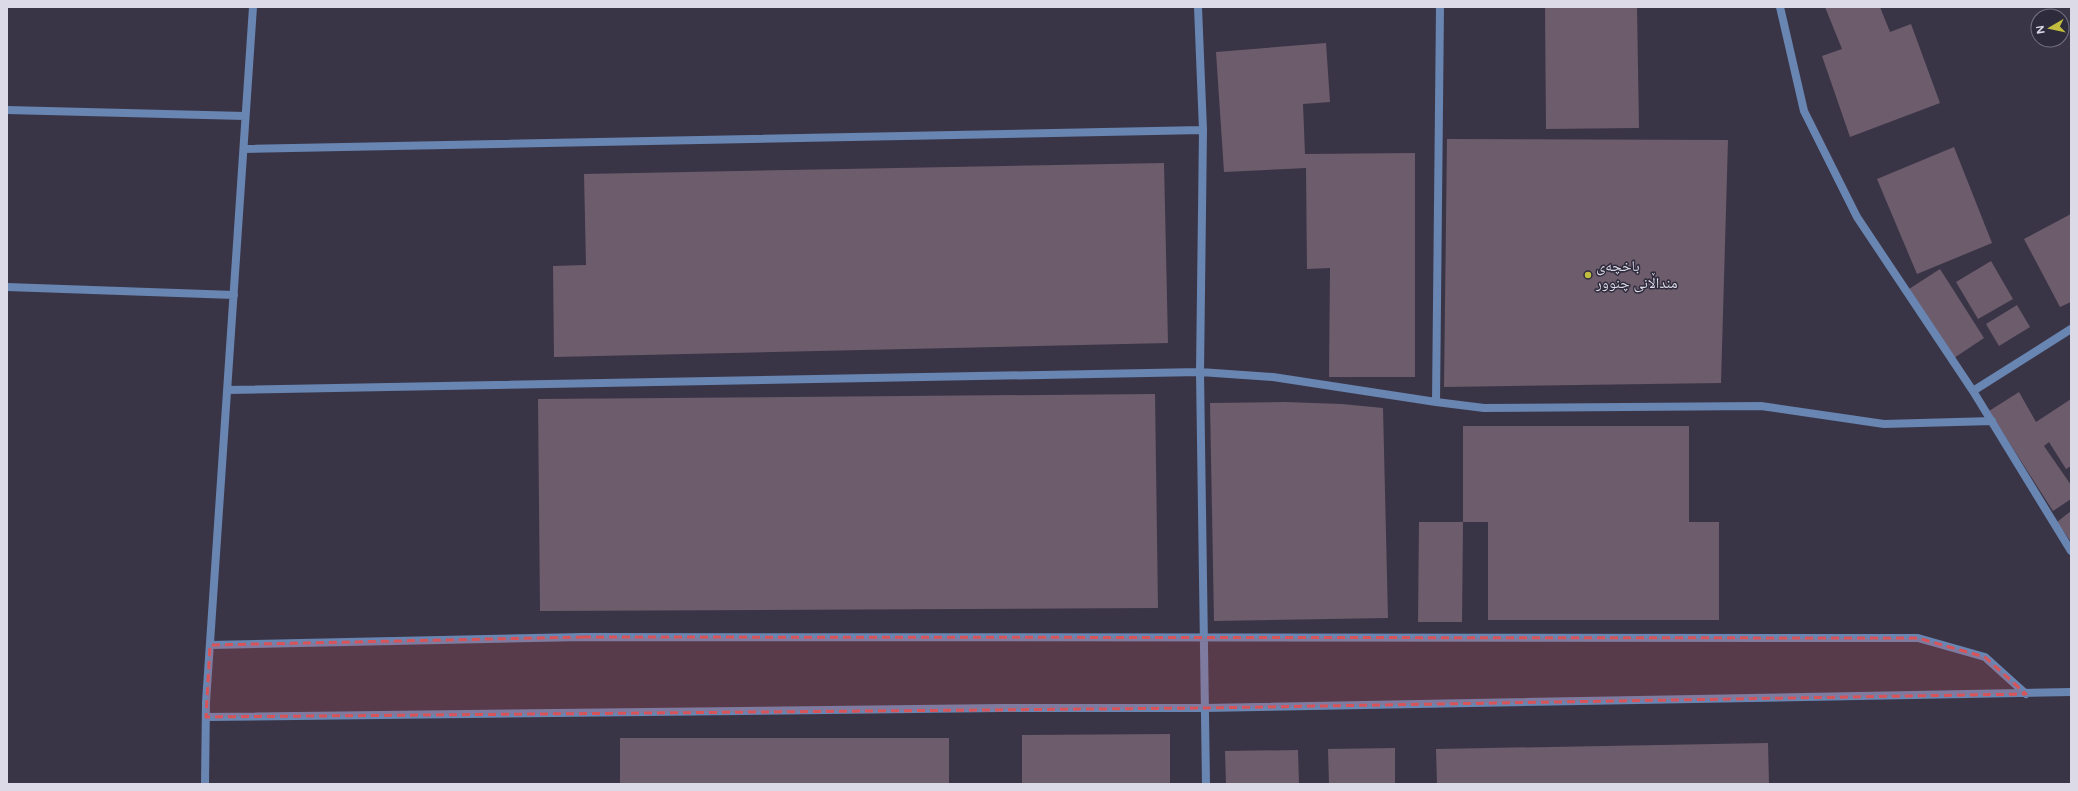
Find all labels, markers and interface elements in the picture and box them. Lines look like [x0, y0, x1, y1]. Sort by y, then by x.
north arrow [2030, 8, 2070, 48]
text: N [2034, 24, 2048, 35]
place label: باخچەی منداڵانی چنوور [1595, 257, 1678, 293]
marker: باخچەی منداڵانی چنوور [1583, 270, 1593, 280]

